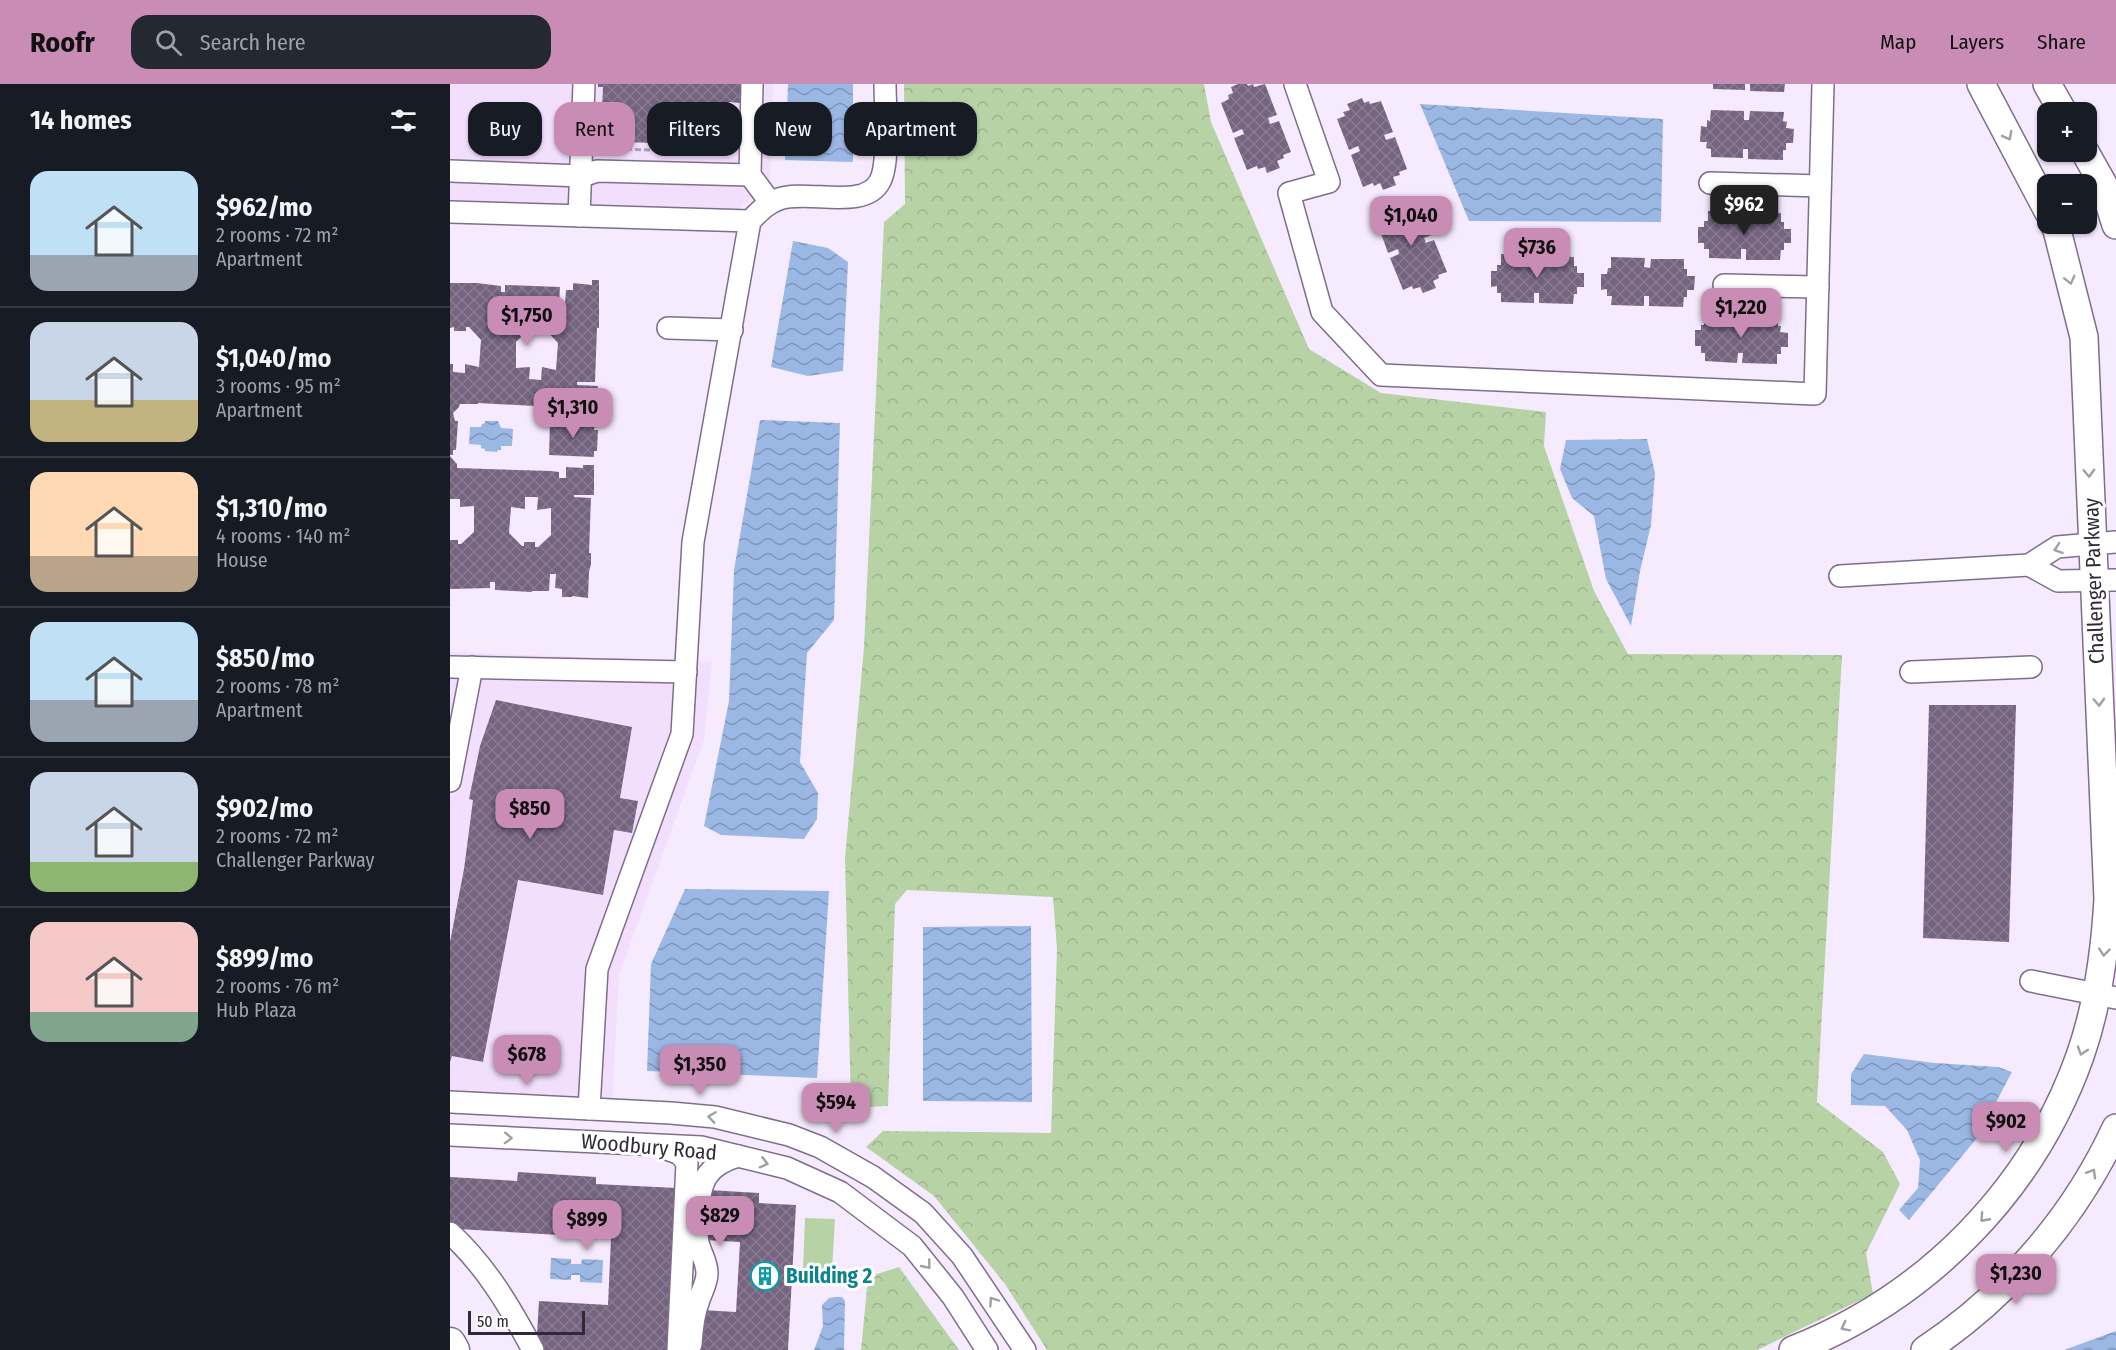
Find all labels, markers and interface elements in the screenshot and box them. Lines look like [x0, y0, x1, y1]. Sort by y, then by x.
search box [131, 15, 551, 69]
text: Roofr [30, 26, 95, 59]
icon: search [152, 26, 185, 59]
text: Search here [200, 29, 306, 56]
text: Map [1880, 29, 1916, 55]
text: Layers [1949, 29, 2004, 55]
text: Share [2037, 29, 2086, 55]
chip: Buy [468, 102, 542, 156]
chip: Rent [554, 102, 635, 156]
chip: Filters [647, 102, 742, 156]
chip: New [754, 102, 832, 156]
chip: Apartment [844, 102, 977, 156]
map controls [2037, 102, 2097, 234]
button: + [2037, 102, 2097, 162]
icon: filters [387, 104, 420, 137]
text: 14 homes [30, 105, 132, 136]
one-way arrow [2001, 129, 2012, 140]
button: − [2037, 174, 2097, 234]
pin: $962 [1708, 185, 1780, 236]
text: $962/mo [216, 192, 313, 223]
text: $962 [1724, 192, 1764, 216]
icon: home [78, 195, 150, 267]
pin: $1,040 [1362, 196, 1460, 247]
text: $1,040 [1384, 203, 1438, 227]
text: 2 rooms · 72 m² [216, 223, 338, 247]
pin: $736 [1501, 228, 1573, 279]
text: $736 [1518, 235, 1556, 259]
text: Apartment [216, 247, 303, 271]
one-way arrow [2063, 274, 2075, 284]
pin: $1,220 [1692, 288, 1790, 339]
text: $1,220 [1715, 295, 1767, 319]
pin: $1,750 [478, 296, 576, 347]
text: $1,750 [501, 303, 553, 327]
text: $1,040/mo [216, 343, 331, 374]
icon: home [78, 346, 150, 418]
text: 3 rooms · 95 m² [216, 374, 341, 398]
pin: $1,310 [524, 388, 622, 439]
text: $1,310 [548, 395, 598, 419]
text: Apartment [216, 398, 303, 422]
one-way arrow [2083, 468, 2095, 477]
text: $1,310/mo [216, 493, 327, 524]
icon: home [78, 496, 150, 568]
street label: Challenger Parkway [2078, 497, 2110, 665]
text: 4 rooms · 140 m² [216, 524, 351, 548]
one-way arrow [2054, 542, 2064, 555]
text: House [216, 548, 268, 572]
text: $850/mo [216, 643, 315, 674]
icon: home [78, 646, 150, 718]
text: 2 rooms · 78 m² [216, 674, 339, 698]
one-way arrow [2092, 697, 2105, 706]
text: Apartment [216, 698, 303, 722]
pin: $850 [494, 789, 566, 840]
text: $902/mo [216, 793, 313, 824]
icon: home [78, 796, 150, 868]
text: $850 [509, 796, 551, 820]
text: 2 rooms · 72 m² [216, 824, 338, 848]
text: Challenger Parkway [216, 848, 374, 872]
text: $899/mo [216, 943, 313, 974]
icon: home [78, 946, 150, 1018]
one-way arrow [2098, 947, 2111, 957]
text: 2 rooms · 76 m² [216, 974, 339, 998]
text: Hub Plaza [216, 998, 297, 1022]
pin: $678 [491, 1035, 563, 1086]
text: $678 [508, 1042, 546, 1066]
pin: $1,350 [651, 1045, 749, 1096]
one-way arrow [2076, 1045, 2089, 1056]
text: $1,350 [674, 1052, 726, 1076]
pin: $594 [800, 1083, 872, 1134]
text: $594 [816, 1090, 856, 1114]
pin: $902 [1970, 1102, 2042, 1153]
text: $902 [1986, 1109, 2026, 1133]
one-way arrow [707, 1112, 716, 1124]
street label: Woodbury Road [580, 1128, 718, 1166]
one-way arrow [504, 1131, 513, 1144]
one-way arrow [759, 1155, 769, 1168]
one-way arrow [2085, 1169, 2097, 1179]
pin: $829 [684, 1196, 756, 1247]
pin: $899 [551, 1200, 623, 1251]
text: $829 [700, 1203, 740, 1227]
text: $899 [567, 1207, 607, 1231]
one-way arrow [1980, 1211, 1991, 1222]
pin: $1,230 [1967, 1254, 2065, 1305]
one-way arrow [919, 1258, 930, 1269]
building icon: Building 2 [749, 1260, 781, 1292]
text: $1,230 [1990, 1261, 2042, 1285]
place label: Building 2 [786, 1263, 872, 1289]
one-way arrow [989, 1297, 1000, 1308]
scale bar [468, 1308, 585, 1336]
text: 50 m [477, 1312, 509, 1331]
one-way arrow [1840, 1319, 1851, 1331]

